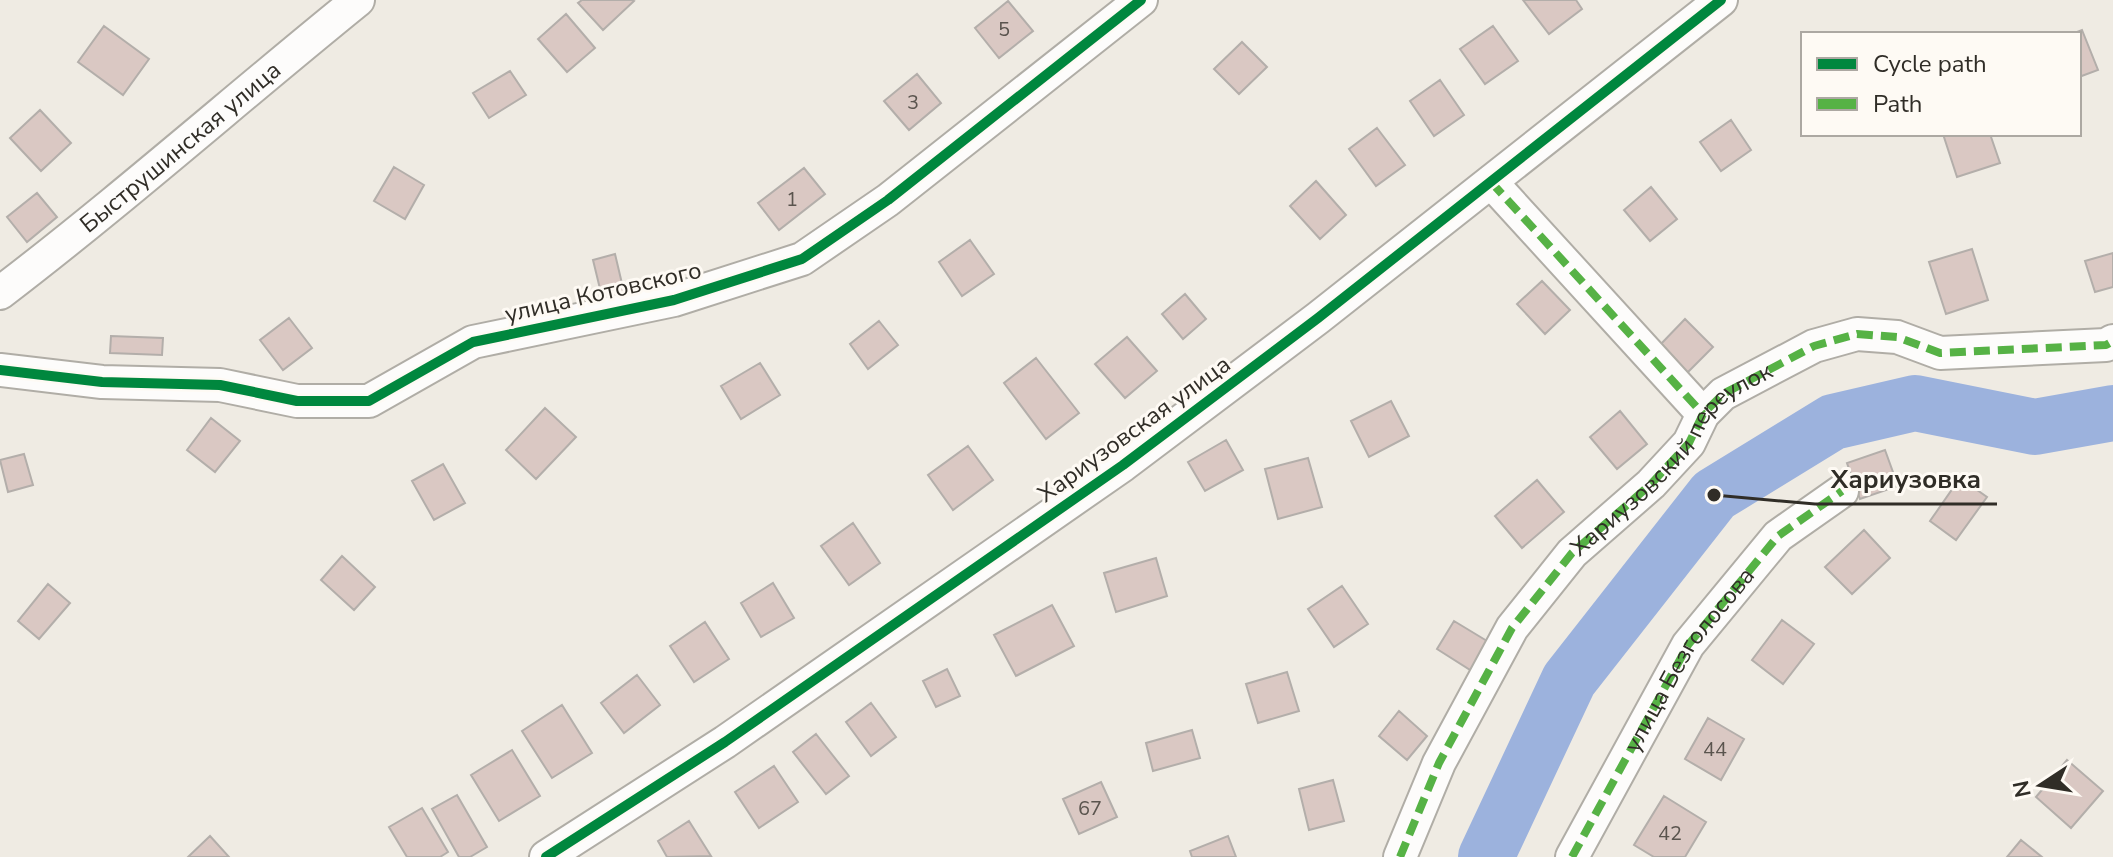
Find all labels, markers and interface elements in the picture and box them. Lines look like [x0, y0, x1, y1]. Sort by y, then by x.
house number: 5 [998, 16, 1010, 43]
legend [1801, 32, 2081, 136]
text: Cycle path [1873, 48, 1987, 80]
street label: Быструшинская улица [73, 54, 288, 240]
text: Path [1873, 88, 1922, 120]
house number: 3 [907, 89, 919, 116]
house number: 1 [786, 186, 798, 213]
street label: улица Котовского [502, 254, 704, 330]
street label: Хариузовская улица [1031, 348, 1237, 510]
street label: Хариузовский переулок [1563, 355, 1778, 563]
callout: Хариузовка [1815, 454, 1997, 504]
text: Хариузовка [1830, 462, 1981, 497]
street label: улица Безголосова [1616, 560, 1762, 758]
house number: 44 [1703, 736, 1727, 763]
north arrow [2001, 745, 2081, 825]
text: N [2006, 778, 2039, 800]
house number: 67 [1078, 795, 1102, 822]
house number: 42 [1658, 820, 1682, 847]

